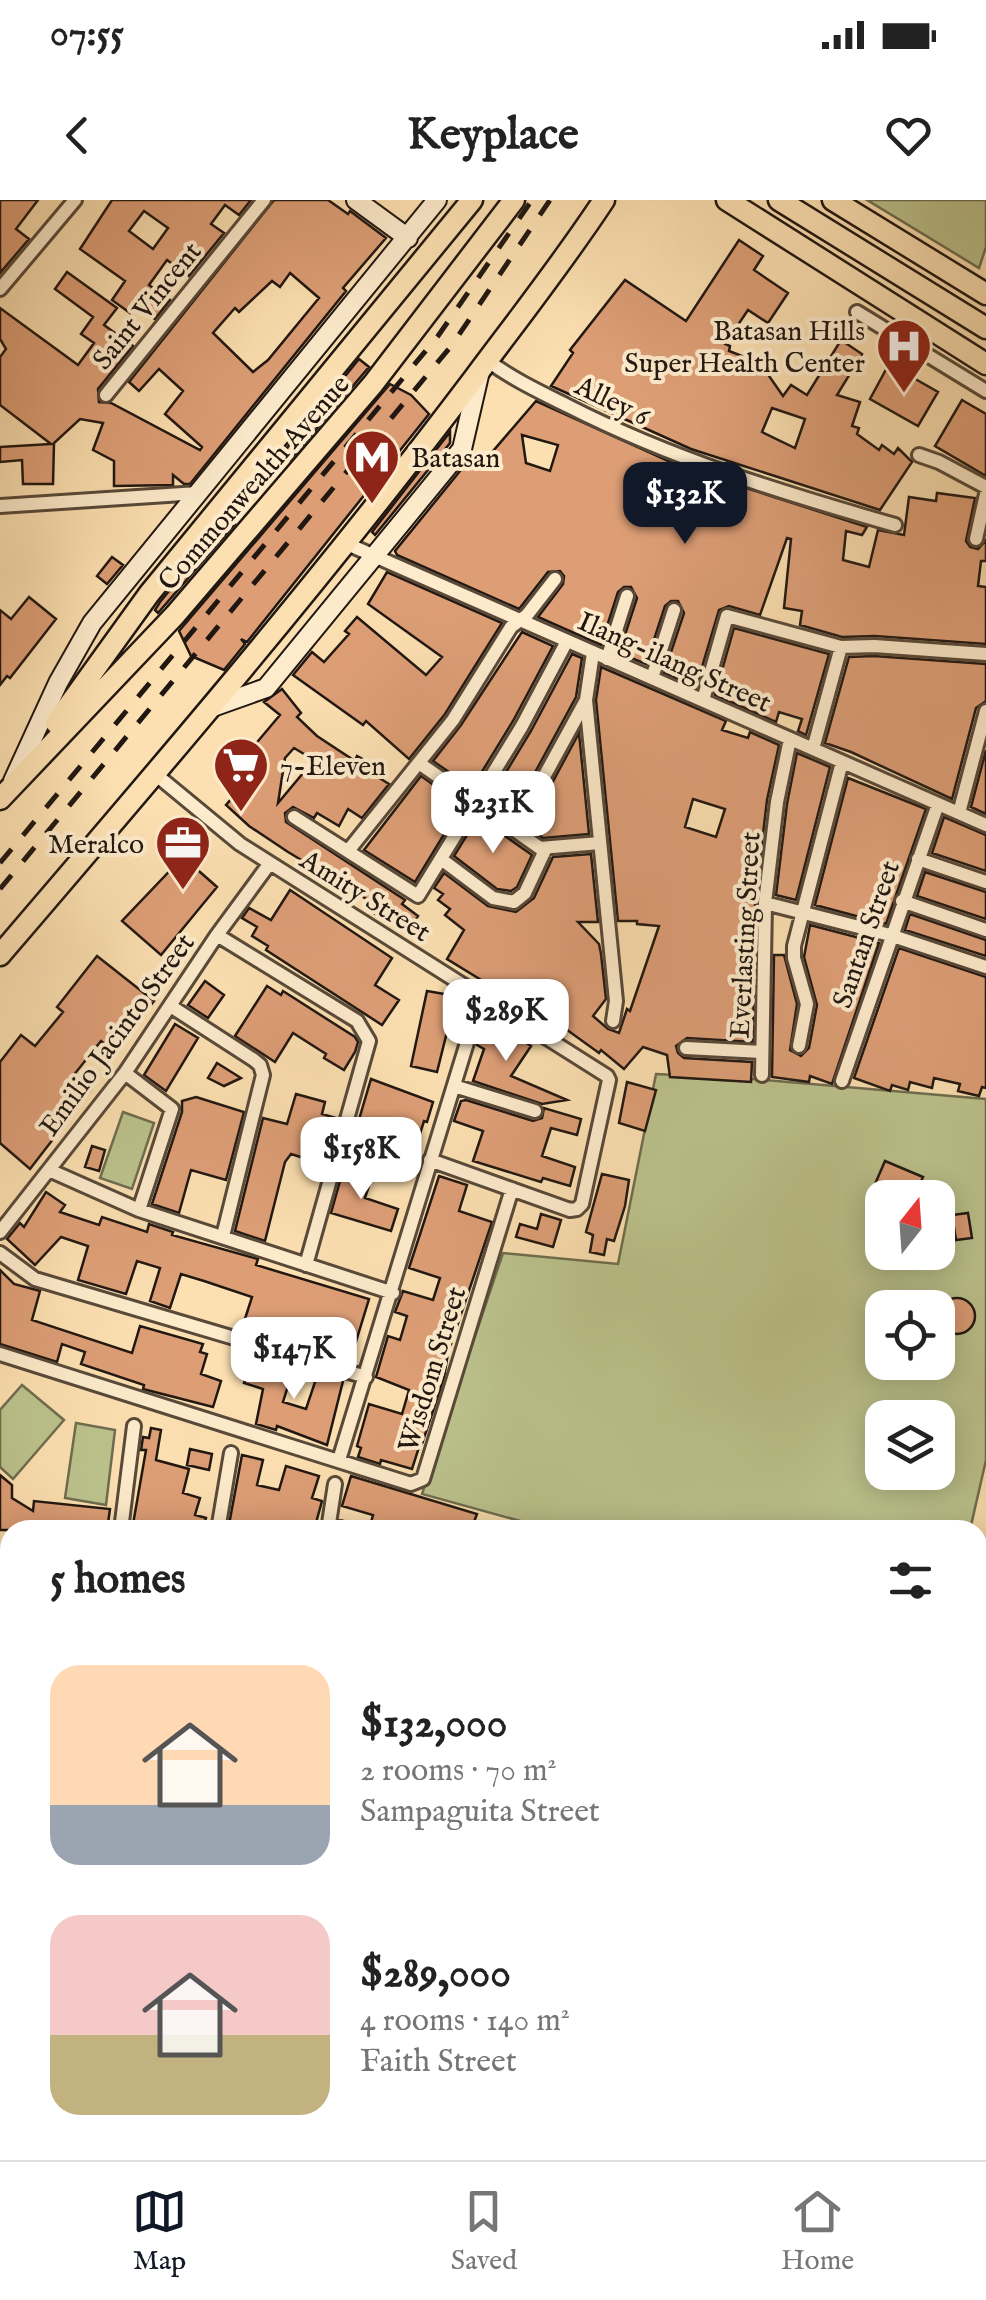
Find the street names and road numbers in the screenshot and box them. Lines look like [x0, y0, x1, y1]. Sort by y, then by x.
street label: Saint Vincent [86, 235, 210, 378]
street label: Commonwealth Avenue [151, 368, 358, 599]
street label: Alley 6 [568, 369, 656, 436]
street label: Ilang-ilang Street [572, 605, 776, 722]
street label: Everlasting Street [724, 830, 769, 1039]
street label: Amity Street [292, 843, 437, 951]
street label: Santan Street [826, 856, 909, 1013]
street label: Emilio Jacinto Street [33, 927, 204, 1144]
street label: Wisdom Street [392, 1282, 475, 1457]

